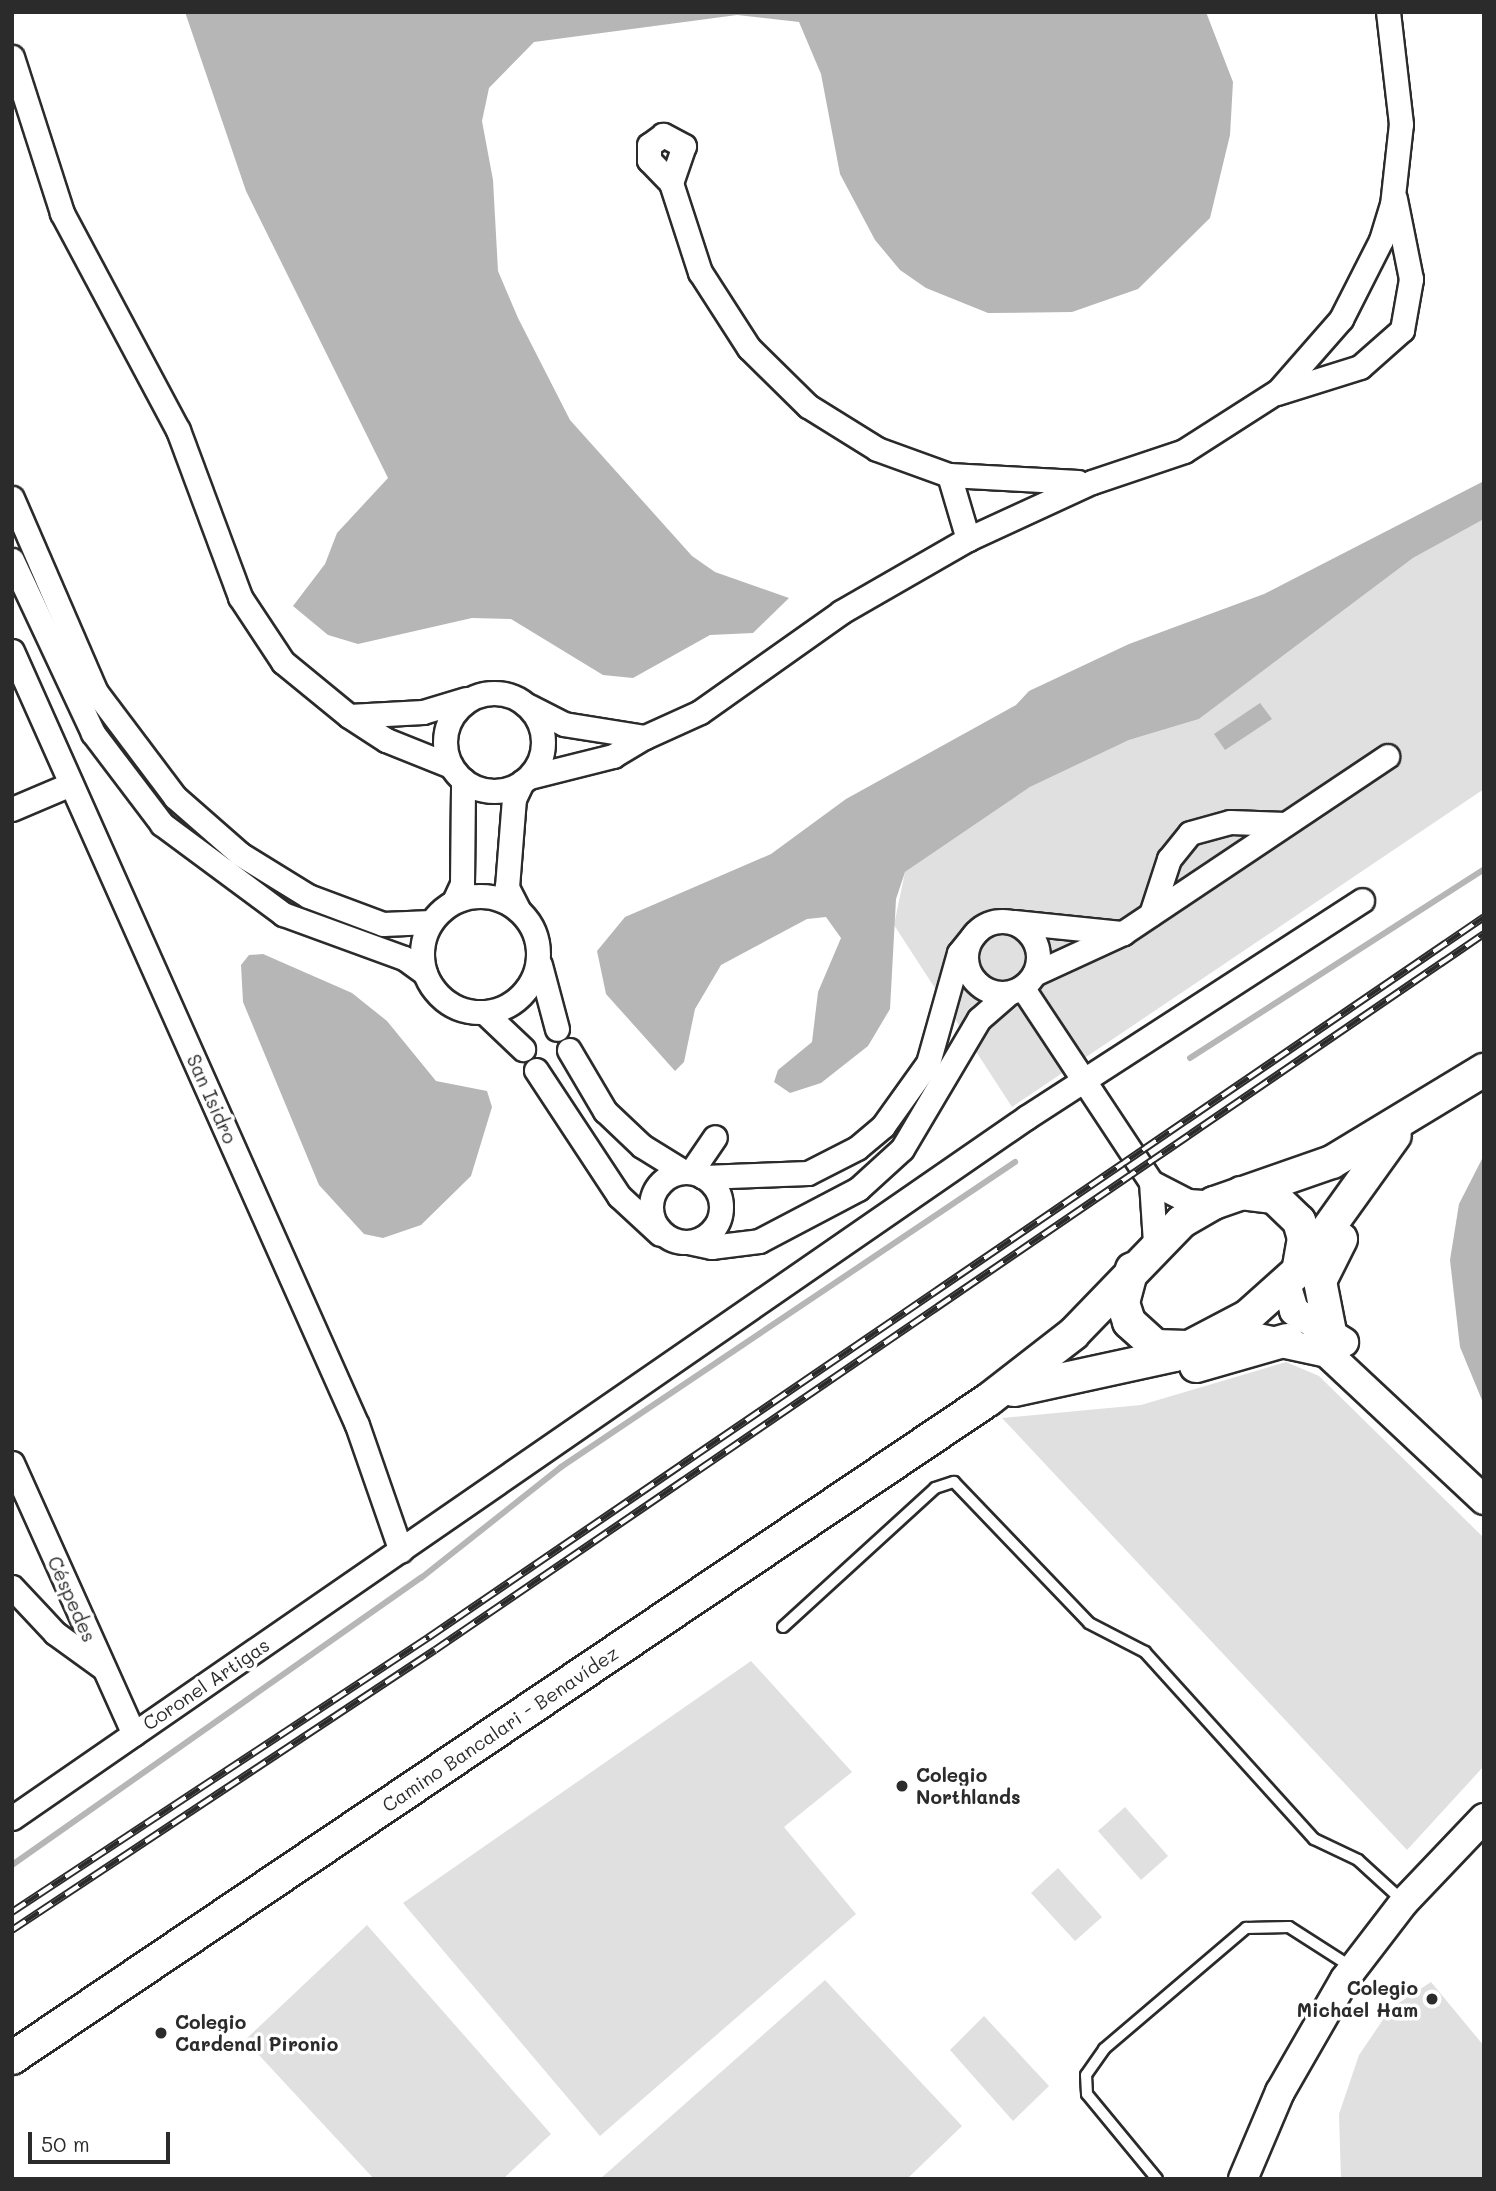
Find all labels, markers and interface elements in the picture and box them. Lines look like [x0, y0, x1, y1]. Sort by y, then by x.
street label: San Isidro [182, 1051, 242, 1147]
street label: Céspedes [43, 1553, 101, 1645]
street label: Coronel Artigas [138, 1633, 274, 1735]
street label: Camino Bancalari - Benavídez [378, 1641, 622, 1817]
place label: Colegio Northlands [916, 1764, 1021, 1808]
marker: Colegio Northlands [894, 1778, 910, 1794]
place label: Colegio Michael Ham [1297, 1977, 1418, 2021]
marker: Colegio Michael Ham [1424, 1991, 1440, 2007]
place label: Colegio Cardenal Pironio [175, 2011, 338, 2055]
marker: Colegio Cardenal Pironio [153, 2025, 169, 2041]
scale bar [32, 2118, 173, 2162]
text: 50 m [41, 2130, 90, 2157]

